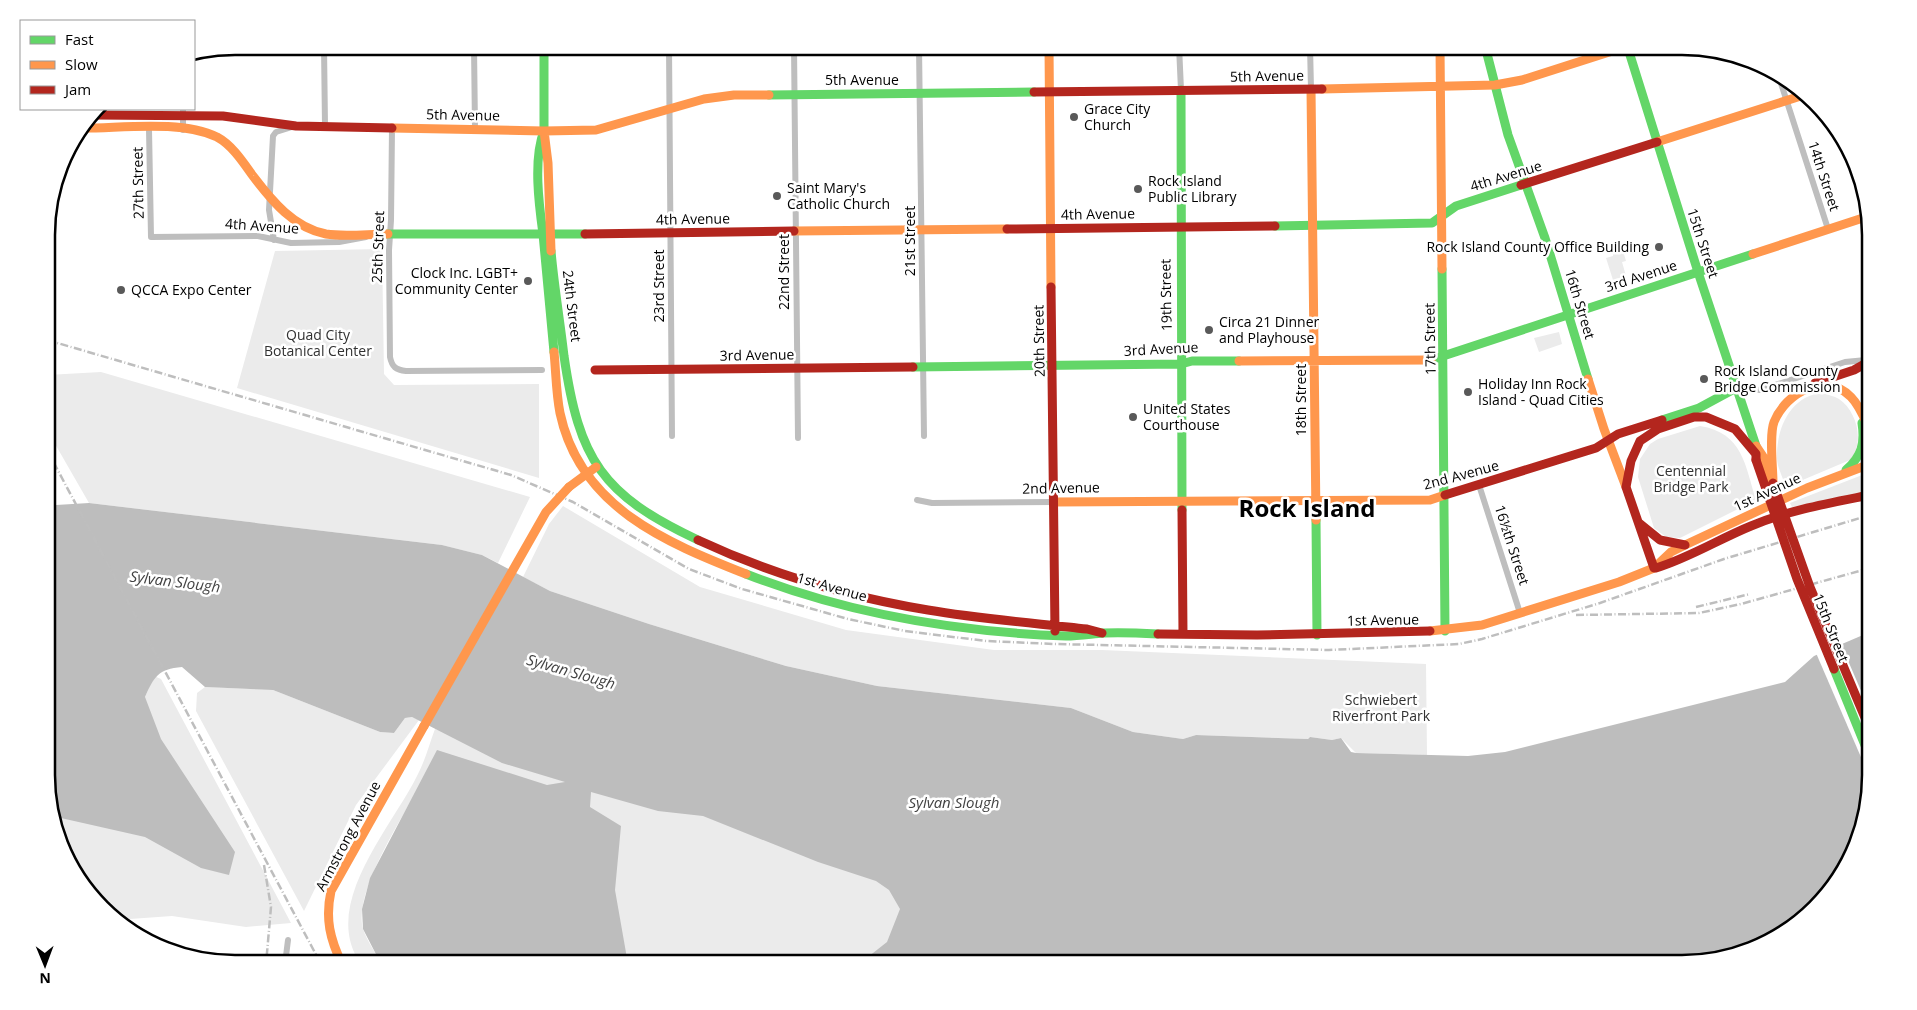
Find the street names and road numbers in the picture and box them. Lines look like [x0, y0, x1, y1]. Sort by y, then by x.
street label: 5th Avenue [1230, 65, 1304, 86]
street label: 5th Avenue [825, 70, 899, 89]
street label: 5th Avenue [426, 104, 500, 125]
street label: 14th Street [1804, 139, 1845, 213]
street label: 27th Street [127, 147, 148, 219]
street label: 4th Avenue [1468, 156, 1544, 195]
street label: 4th Avenue [1061, 203, 1135, 224]
street label: 21st Street [900, 206, 919, 276]
street label: 15th Street [1683, 206, 1724, 280]
street label: 4th Avenue [656, 208, 730, 229]
street label: 25th Street [367, 211, 388, 283]
street label: 4th Avenue [224, 213, 300, 238]
street label: 22nd Street [774, 234, 793, 310]
street label: 23rd Street [649, 249, 668, 323]
street label: 3rd Avenue [1602, 255, 1679, 296]
street label: 19th Street [1155, 259, 1176, 331]
street label: 16th Street [1561, 266, 1600, 341]
street label: 24th Street [559, 269, 586, 343]
street label: 17th Street [1419, 303, 1440, 375]
street label: 20th Street [1028, 305, 1049, 377]
street label: 3rd Avenue [1123, 337, 1199, 360]
street label: 3rd Avenue [719, 344, 795, 365]
street label: 18th Street [1291, 364, 1310, 436]
street label: 2nd Avenue [1421, 455, 1501, 494]
street label: 1st Avenue [1730, 468, 1804, 515]
street label: 2nd Avenue [1022, 477, 1100, 498]
street label: 16½th Street [1491, 502, 1534, 587]
street label: 1st Avenue [795, 567, 870, 606]
street label: 15th Street [1809, 591, 1854, 665]
street label: 1st Avenue [1347, 609, 1419, 630]
street label: Armstrong Avenue [311, 777, 385, 894]

